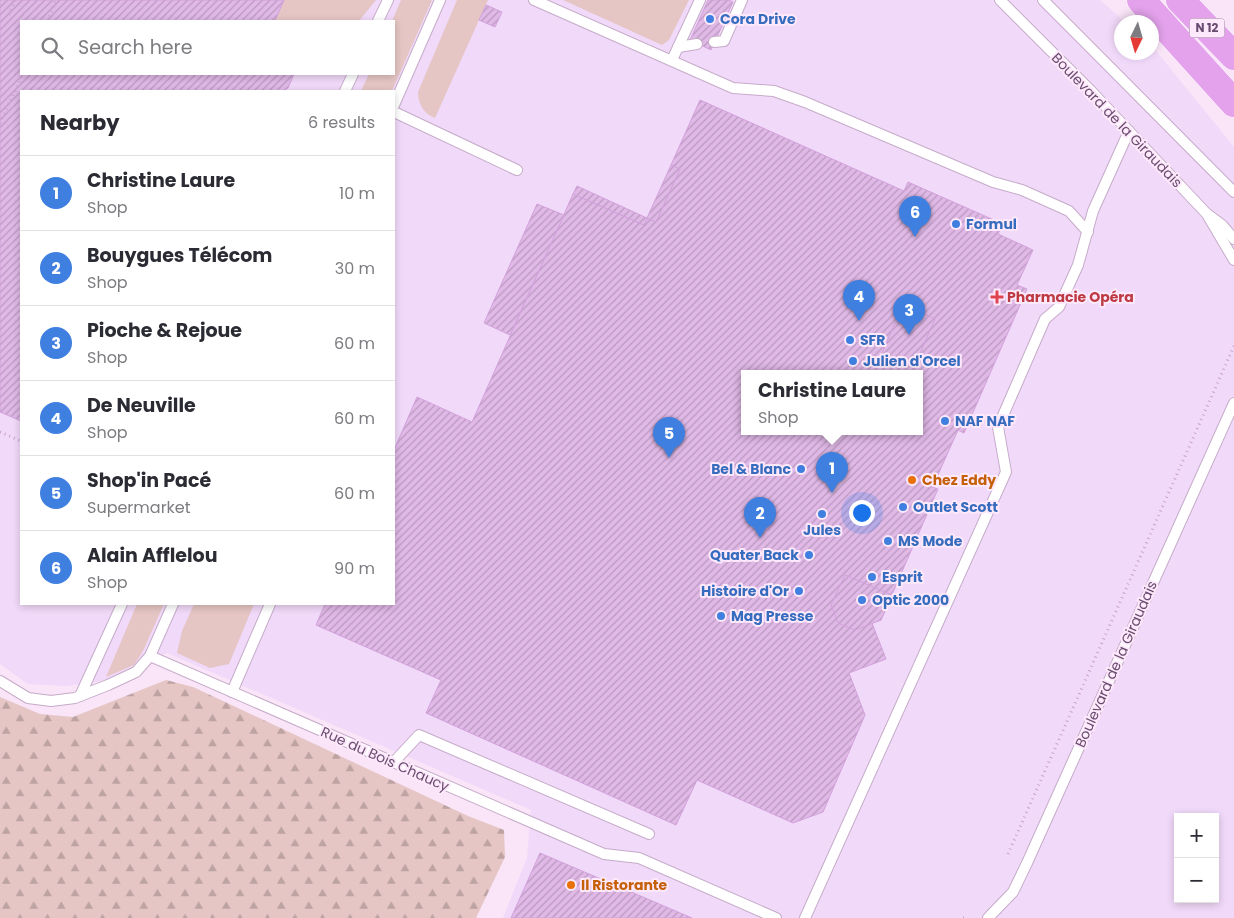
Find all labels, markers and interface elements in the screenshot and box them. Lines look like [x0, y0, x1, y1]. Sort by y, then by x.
place label: Cora Drive [720, 9, 796, 29]
marker: Cora Drive [704, 13, 716, 25]
north arrow [1114, 15, 1159, 60]
road number: N 12 [1190, 18, 1224, 38]
search box [20, 20, 395, 75]
icon: search [38, 34, 66, 62]
text: Search here [78, 34, 192, 61]
street label: Boulevard de la Giraudais [1047, 48, 1187, 192]
text: Nearby [40, 108, 120, 137]
text: 6 results [308, 111, 375, 134]
text: Christine Laure [87, 167, 235, 194]
text: 1 [53, 182, 59, 205]
text: 10 m [339, 182, 375, 205]
text: Shop [87, 196, 128, 219]
pin: 6 [899, 196, 931, 237]
place label: Formul [966, 214, 1017, 234]
marker: Formul [950, 218, 962, 230]
text: Bouygues Télécom [87, 242, 272, 269]
text: 2 [51, 257, 61, 280]
text: 30 m [335, 257, 375, 280]
text: Shop [87, 271, 128, 294]
pin: 4 [843, 280, 875, 321]
place label: Pharmacie Opéra [1007, 287, 1134, 307]
marker: Pharmacie Opéra [991, 291, 1003, 303]
pin: 3 [893, 294, 925, 335]
text: Pioche & Rejoue [87, 317, 242, 344]
place label: SFR [860, 330, 885, 350]
text: 3 [51, 332, 61, 355]
text: 60 m [334, 332, 375, 355]
marker: SFR [844, 334, 856, 346]
text: Shop [87, 346, 128, 369]
place label: Julien d'Orcel [863, 351, 961, 371]
marker: Julien d'Orcel [847, 355, 859, 367]
popup [741, 370, 923, 435]
text: Christine Laure [758, 377, 906, 404]
text: De Neuville [87, 392, 196, 419]
text: Shop [758, 406, 799, 429]
text: 4 [51, 407, 61, 430]
text: 60 m [334, 407, 375, 430]
place label: NAF NAF [955, 411, 1015, 431]
marker: NAF NAF [939, 415, 951, 427]
pin: 5 [653, 417, 685, 458]
text: Shop [87, 421, 128, 444]
pin: 1 [816, 452, 848, 493]
place label: Bel & Blanc [711, 459, 792, 479]
marker: Bel & Blanc [795, 463, 807, 475]
text: Shop'in Pacé [87, 467, 211, 494]
place label: Chez Eddy [922, 470, 996, 490]
marker: Chez Eddy [906, 474, 918, 486]
text: 5 [51, 482, 61, 505]
text: 60 m [334, 482, 375, 505]
text: Supermarket [87, 496, 191, 519]
pin: 2 [744, 497, 776, 538]
place label: Outlet Scott [913, 497, 998, 517]
your location [849, 500, 875, 526]
marker: Outlet Scott [897, 501, 909, 513]
marker: Jules [816, 508, 828, 520]
place label: Jules [803, 520, 841, 540]
place label: MS Mode [898, 531, 963, 551]
marker: MS Mode [882, 535, 894, 547]
text: Alain Afflelou [87, 542, 217, 569]
place label: Quater Back [710, 545, 799, 565]
marker: Quater Back [803, 549, 815, 561]
text: 6 [51, 557, 61, 580]
text: 90 m [334, 557, 375, 580]
place label: Esprit [882, 567, 923, 587]
text: Shop [87, 571, 128, 594]
marker: Esprit [866, 571, 878, 583]
street label: Boulevard de la Giraudais [1070, 577, 1162, 751]
place label: Histoire d'Or [701, 581, 789, 601]
marker: Histoire d'Or [793, 585, 805, 597]
place label: Optic 2000 [872, 590, 949, 610]
marker: Optic 2000 [856, 594, 868, 606]
place label: Mag Presse [731, 606, 814, 626]
marker: Mag Presse [715, 610, 727, 622]
street label: Rue du Bois Chaucy [318, 722, 453, 796]
map controls [1174, 813, 1219, 903]
button: + [1174, 813, 1219, 858]
button: − [1174, 858, 1219, 903]
place label: Il Ristorante [581, 875, 668, 895]
marker: Il Ristorante [565, 879, 577, 891]

